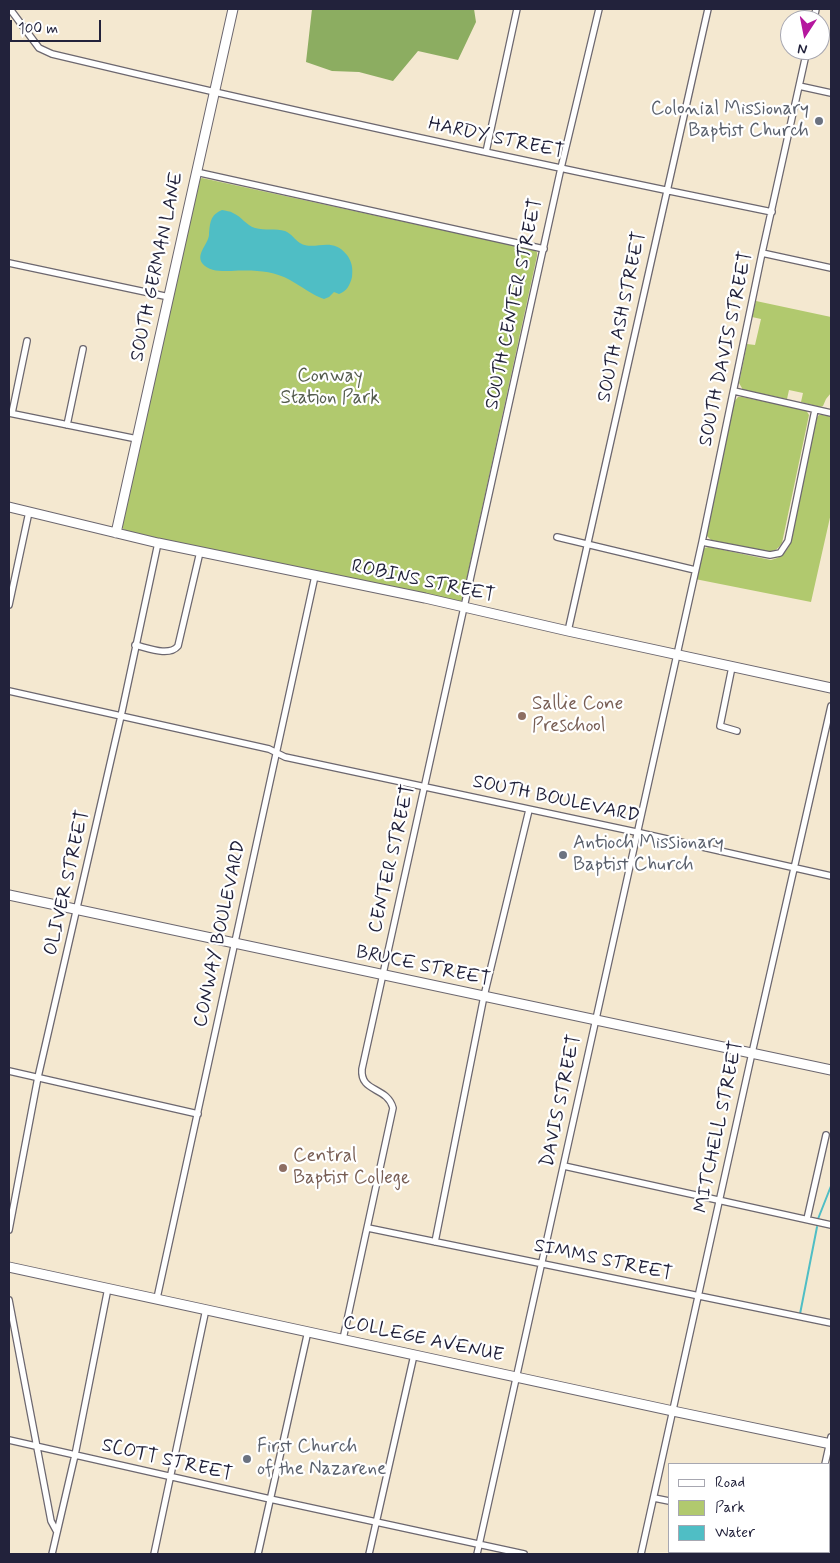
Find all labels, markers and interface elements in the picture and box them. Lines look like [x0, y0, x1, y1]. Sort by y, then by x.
scale bar [12, 10, 104, 42]
north arrow [780, 10, 830, 60]
text: 100 m [18, 19, 58, 39]
text: N [796, 39, 809, 58]
place label: Colonial Missionary Baptist Church [651, 99, 809, 143]
street label: HARDY STREET [426, 113, 566, 165]
marker: Colonial Missionary Baptist Church [813, 115, 825, 127]
street label: SOUTH GERMAN LANE [127, 170, 189, 364]
street label: SOUTH CENTER STREET [481, 196, 549, 412]
street label: SOUTH ASH STREET [594, 230, 652, 404]
street label: SOUTH DAVIS STREET [695, 249, 759, 449]
park label: Conway Station Park [280, 366, 380, 410]
street label: ROBINS STREET [349, 556, 497, 608]
place label: Sallie Cone Preschool [532, 694, 623, 738]
marker: Sallie Cone Preschool [516, 710, 528, 722]
street label: SOUTH BOULEVARD [471, 771, 641, 829]
street label: CENTER STREET [365, 783, 421, 935]
street label: OLIVER STREET [40, 808, 96, 958]
place label: Antioch Missionary Baptist Church [573, 833, 724, 877]
street label: CONWAY BOULEVARD [190, 839, 252, 1029]
marker: Antioch Missionary Baptist Church [557, 849, 569, 861]
street label: BRUCE STREET [354, 942, 492, 992]
street label: DAVIS STREET [537, 1033, 587, 1169]
street label: MITCHELL STREET [691, 1039, 749, 1215]
place label: Central Baptist College [293, 1146, 410, 1190]
marker: Central Baptist College [277, 1162, 289, 1174]
street label: SIMMS STREET [532, 1235, 674, 1287]
street label: COLLEGE AVENUE [341, 1312, 505, 1368]
street label: SCOTT STREET [99, 1435, 235, 1487]
place label: First Church of the Nazarene [257, 1437, 386, 1481]
marker: First Church of the Nazarene [241, 1453, 253, 1465]
legend [668, 1463, 830, 1553]
text: Road [715, 1473, 745, 1493]
text: Park [715, 1498, 745, 1518]
text: Water [715, 1523, 755, 1543]

